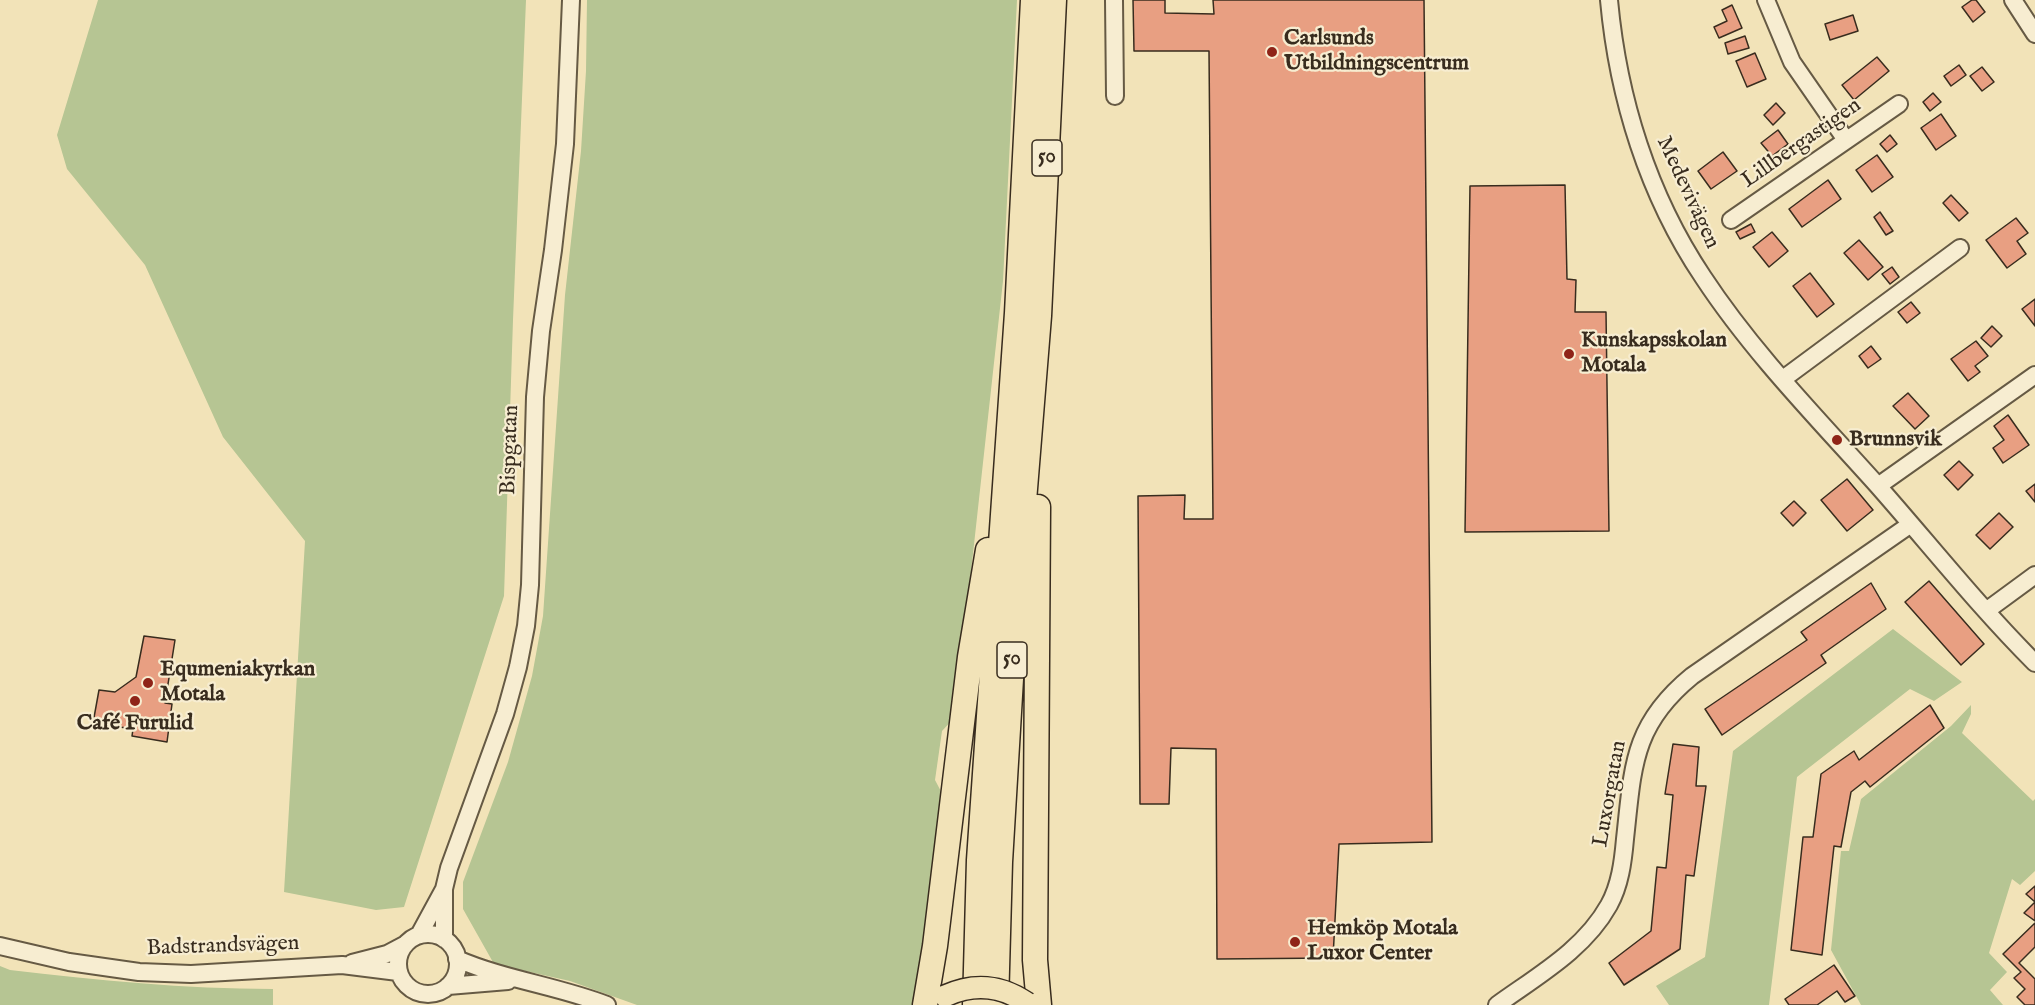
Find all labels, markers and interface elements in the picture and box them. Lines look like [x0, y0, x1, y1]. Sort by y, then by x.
place label: Carlsunds Utbildningscentrum [1284, 26, 1469, 78]
marker: Carlsunds Utbildningscentrum [1265, 45, 1279, 59]
street label: Lillbergastigen [1737, 93, 1867, 195]
street label: Medevivägen [1649, 133, 1725, 253]
road number: 50 [1032, 140, 1062, 176]
place label: Kunskapsskolan Motala [1581, 328, 1727, 380]
marker: Kunskapsskolan Motala [1562, 347, 1576, 361]
street label: Bispgatan [496, 404, 526, 496]
place label: Brunnsvik [1849, 427, 1942, 453]
marker: Brunnsvik [1830, 433, 1844, 447]
road number: 50 [997, 642, 1027, 678]
place label: Equmeniakyrkan Motala [160, 657, 315, 708]
marker: Equmeniakyrkan Motala [141, 676, 155, 690]
marker: Café Furulid [128, 694, 142, 708]
place label: Café Furulid [77, 711, 193, 737]
street label: Luxorgatan [1589, 739, 1633, 849]
place label: Hemköp Motala Luxor Center [1307, 916, 1458, 968]
street label: Badstrandsvägen [146, 931, 300, 963]
marker: Hemköp Motala Luxor Center [1288, 935, 1302, 949]

